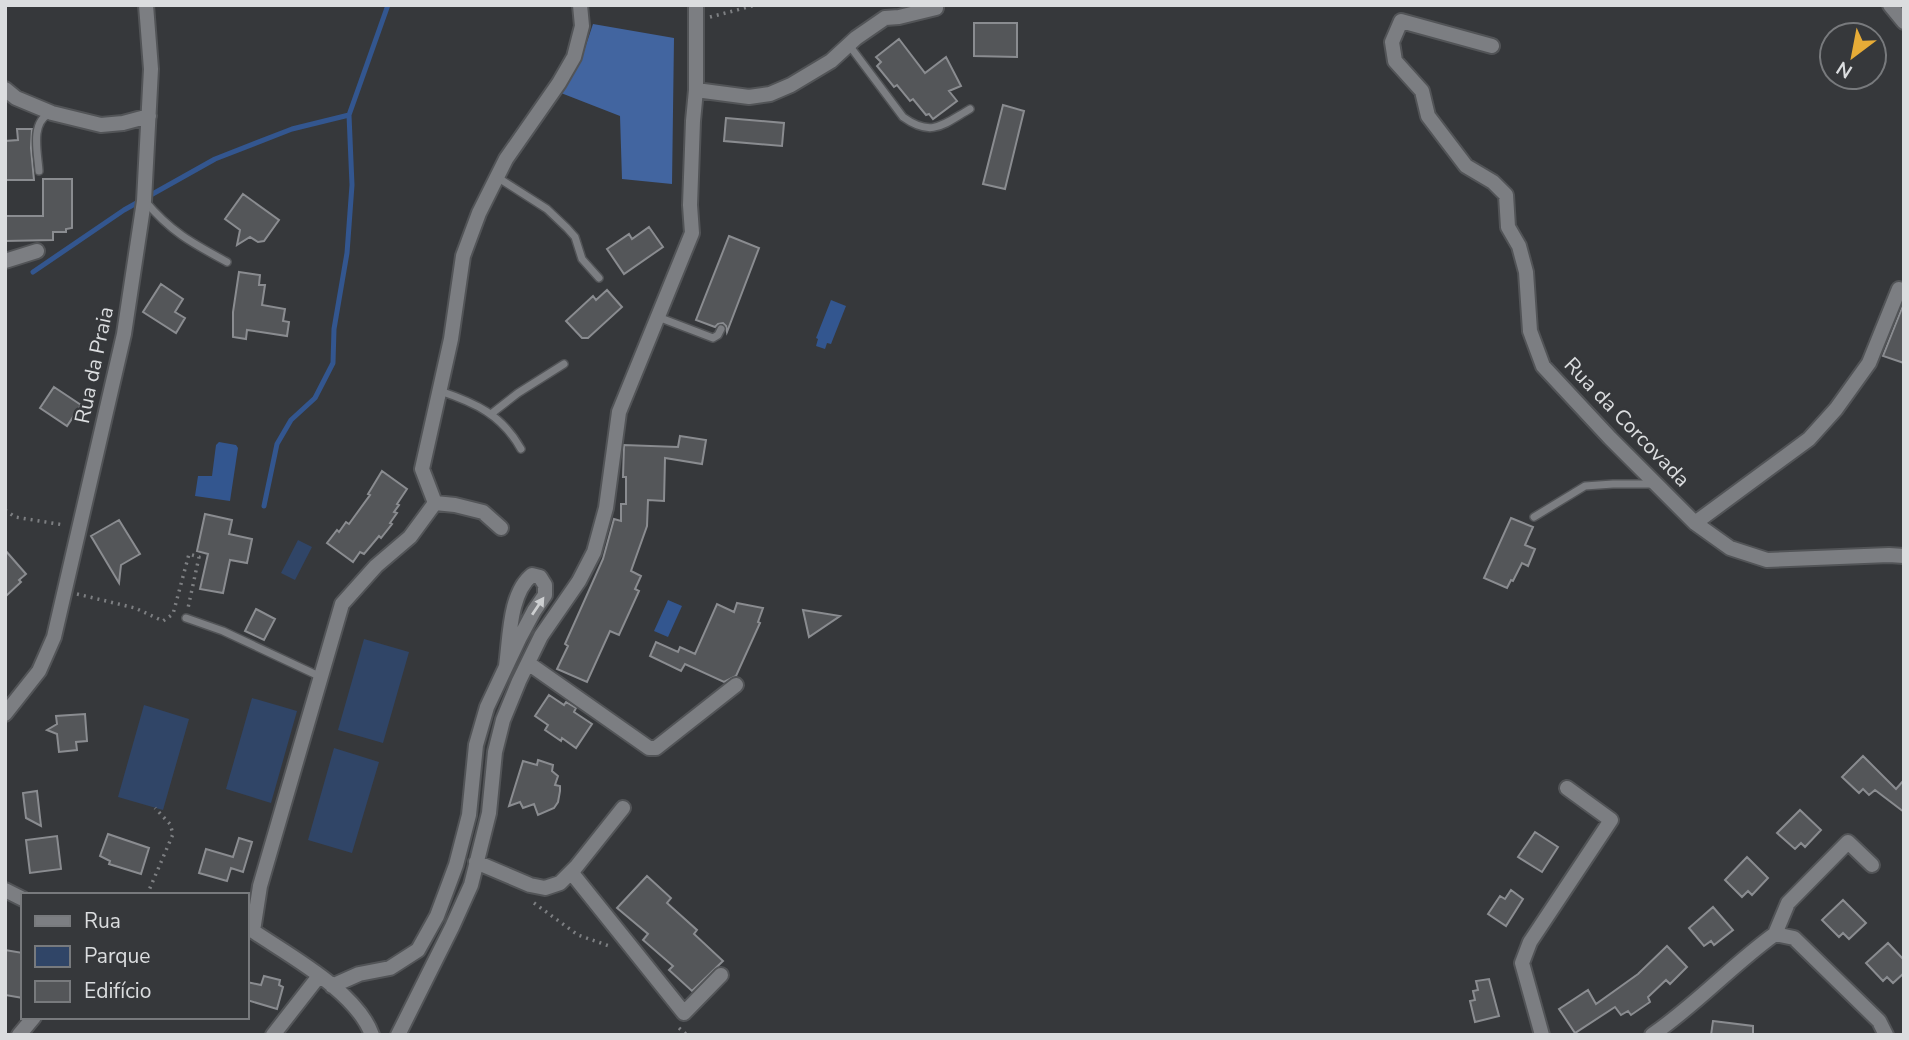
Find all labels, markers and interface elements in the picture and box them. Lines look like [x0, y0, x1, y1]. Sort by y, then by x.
north arrow [1818, 21, 1888, 91]
text: N [1832, 55, 1857, 84]
street label: Rua da Praia [68, 304, 120, 426]
street label: Rua da Corcovada [1558, 351, 1696, 493]
one-way arrow [531, 597, 545, 615]
legend [21, 893, 248, 1019]
text: Rua [84, 907, 121, 935]
text: Parque [84, 942, 151, 970]
text: Edifício [84, 977, 151, 1005]

